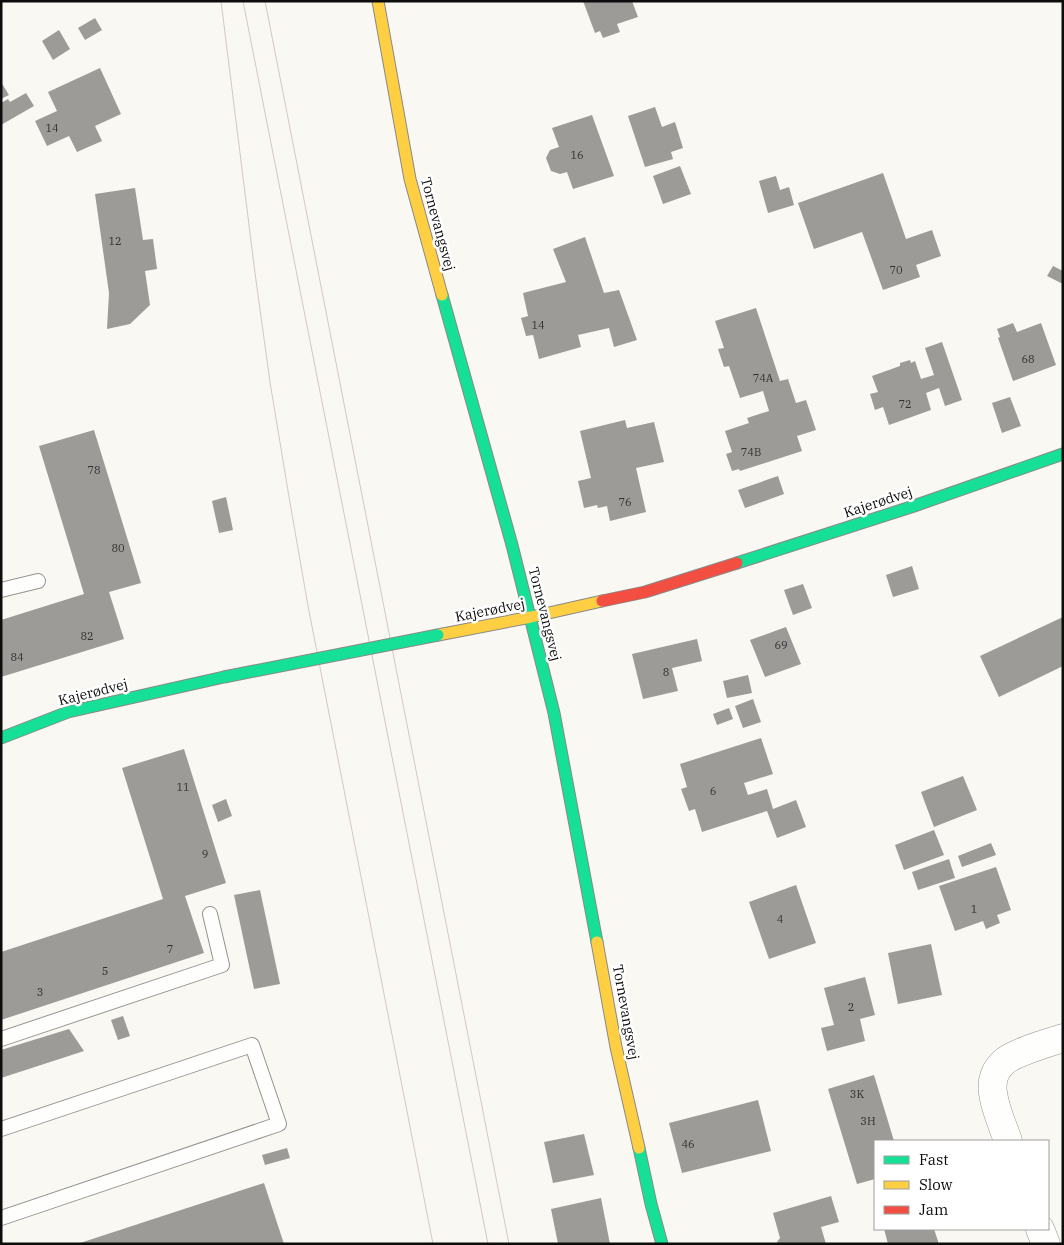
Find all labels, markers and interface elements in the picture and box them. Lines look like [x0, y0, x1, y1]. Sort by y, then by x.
house number: 14 [45, 121, 59, 135]
house number: 16 [570, 148, 584, 162]
street label: Tornevangsvej [417, 175, 459, 273]
house number: 12 [108, 234, 122, 248]
house number: 70 [889, 263, 903, 277]
house number: 14 [531, 318, 545, 332]
house number: 68 [1021, 352, 1035, 366]
house number: 74A [753, 371, 774, 385]
house number: 72 [898, 397, 912, 411]
house number: 74B [741, 445, 761, 459]
house number: 78 [87, 463, 101, 477]
street label: Kajerødvej [841, 482, 915, 522]
house number: 76 [618, 495, 632, 509]
house number: 80 [111, 541, 125, 555]
street label: Tornevangsvej [525, 565, 565, 663]
street label: Kajerødvej [453, 594, 527, 626]
house number: 82 [80, 629, 94, 643]
house number: 69 [774, 638, 788, 652]
house number: 84 [10, 650, 24, 664]
house number: 8 [663, 665, 669, 679]
street label: Kajerødvej [56, 675, 130, 709]
house number: 11 [176, 780, 190, 794]
house number: 6 [710, 784, 716, 798]
house number: 9 [202, 847, 208, 861]
house number: 1 [971, 902, 977, 916]
house number: 4 [777, 912, 784, 926]
house number: 7 [167, 942, 173, 956]
street label: Tornevangsvej [609, 963, 643, 1061]
house number: 5 [102, 964, 108, 978]
house number: 3 [37, 985, 43, 999]
house number: 2 [848, 1000, 854, 1014]
house number: 3K [850, 1087, 864, 1101]
house number: 3H [860, 1114, 876, 1128]
house number: 46 [681, 1137, 695, 1151]
legend [874, 1140, 1049, 1230]
text: Fast [919, 1150, 949, 1169]
text: Slow [919, 1175, 953, 1194]
text: Jam [919, 1200, 948, 1219]

